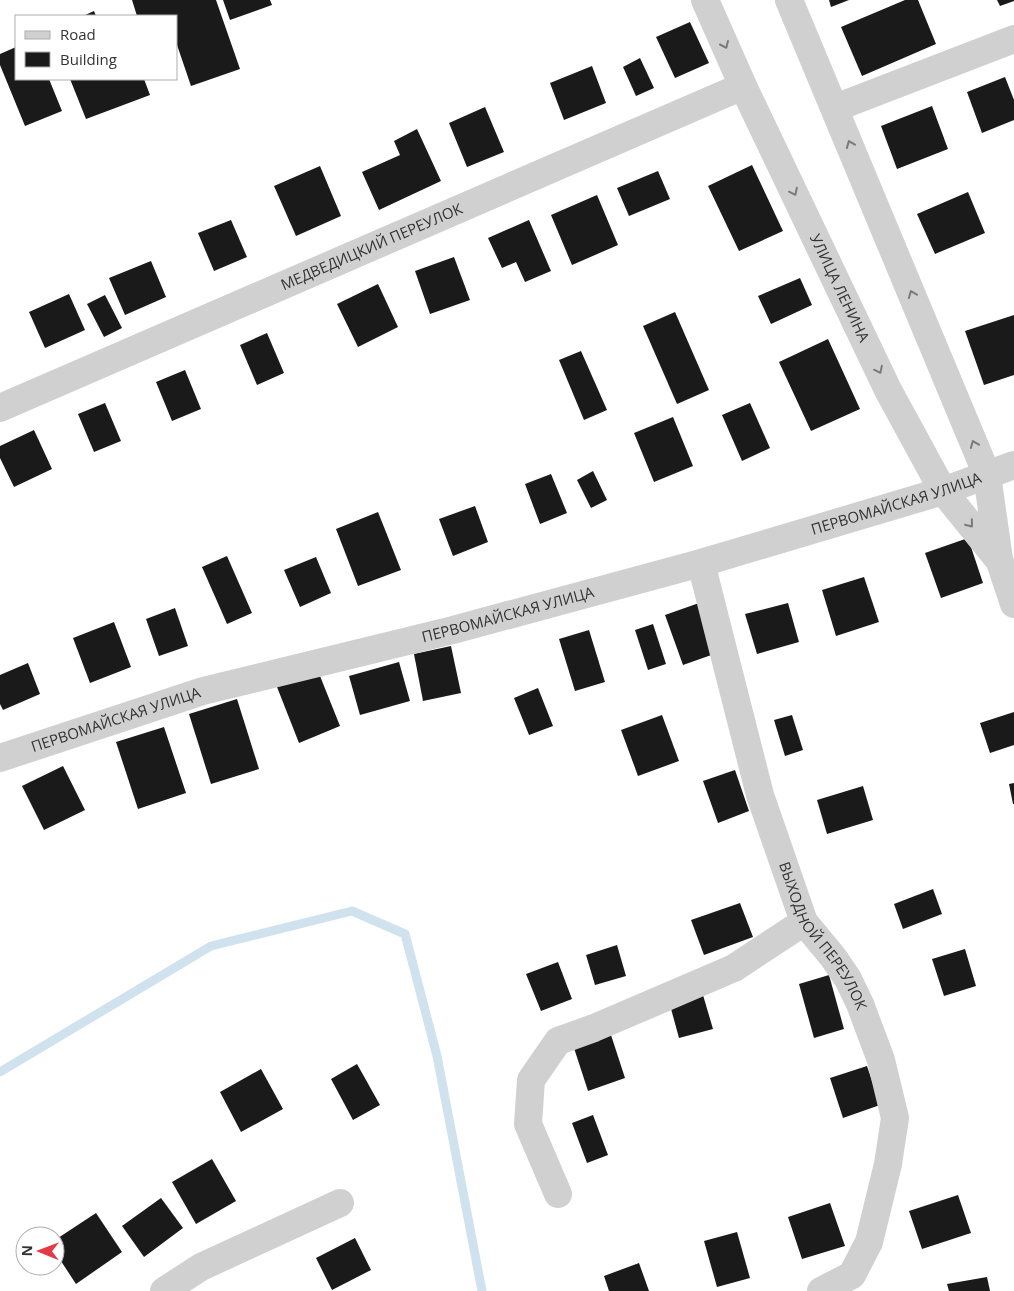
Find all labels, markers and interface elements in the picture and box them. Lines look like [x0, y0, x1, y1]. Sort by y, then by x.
legend [15, 15, 178, 80]
text: Road [60, 24, 96, 44]
one-way arrow [718, 40, 729, 49]
text: Building [60, 49, 117, 69]
one-way arrow [845, 140, 856, 149]
one-way arrow [787, 187, 798, 196]
street label: МЕДВЕДИЦКИЙ ПЕРЕУЛОК [277, 198, 466, 294]
street label: УЛИЦА ЛЕНИНА [806, 230, 875, 346]
one-way arrow [908, 290, 918, 299]
one-way arrow [873, 365, 883, 374]
one-way arrow [970, 440, 980, 449]
street label: ПЕРВОМАЙСКАЯ УЛИЦА [808, 467, 984, 539]
one-way arrow [965, 519, 974, 528]
street label: ПЕРВОМАЙСКАЯ УЛИЦА [420, 581, 596, 646]
street label: ПЕРВОМАЙСКАЯ УЛИЦА [28, 681, 203, 756]
street label: ВЫХОДНОЙ ПЕРЕУЛОК [775, 859, 873, 1013]
north arrow [15, 1226, 65, 1276]
text: N [17, 1245, 36, 1257]

